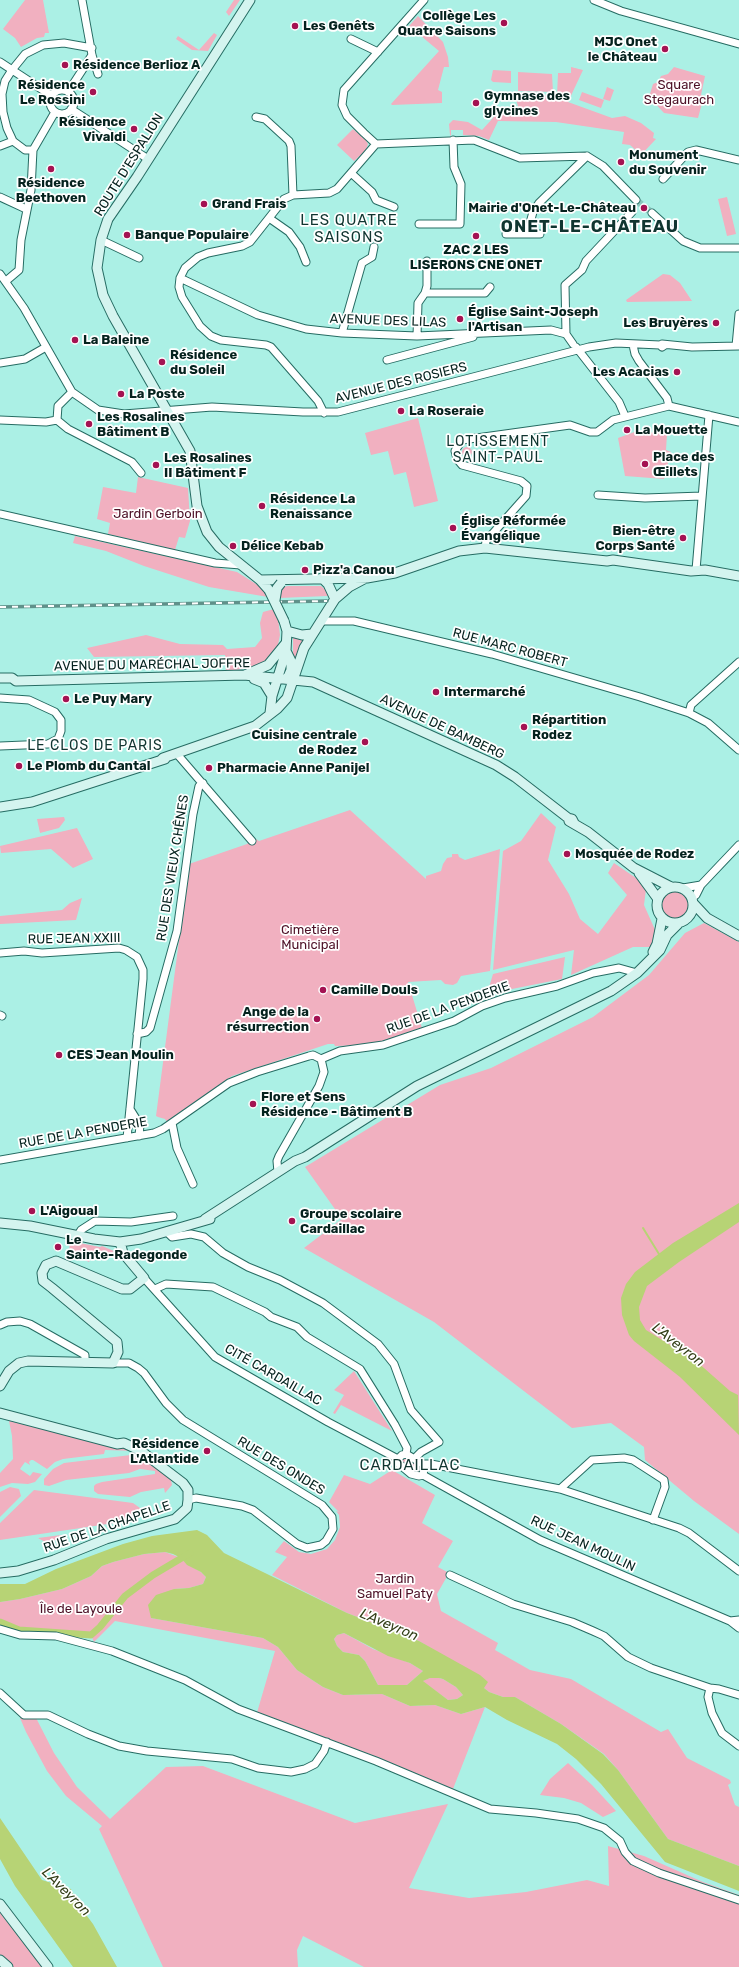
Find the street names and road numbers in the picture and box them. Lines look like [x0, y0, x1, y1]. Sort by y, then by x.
street label: ROUTE D'ESPALION [91, 111, 167, 219]
street label: AVENUE DES LILAS [329, 311, 447, 331]
street label: AVENUE DES ROSIERS [334, 359, 468, 407]
street label: RUE MARC ROBERT [451, 625, 569, 671]
street label: AVENUE DU MARÉCHAL JOFFRE [54, 655, 250, 675]
street label: AVENUE DE BAMBERG [377, 691, 507, 763]
street label: RUE DES VIEUX CHÊNES [154, 794, 192, 942]
street label: RUE JEAN XXIII [27, 930, 121, 948]
street label: RUE DE LA PENDERIE [384, 978, 512, 1038]
street label: RUE DE LA PENDERIE [18, 1114, 148, 1152]
street label: CITÉ CARDAILLAC [222, 1341, 324, 1409]
street label: RUE DES ONDES [234, 1434, 328, 1498]
street label: RUE DE LA CHAPELLE [41, 1498, 173, 1556]
street label: RUE JEAN MOULIN [528, 1513, 638, 1575]

